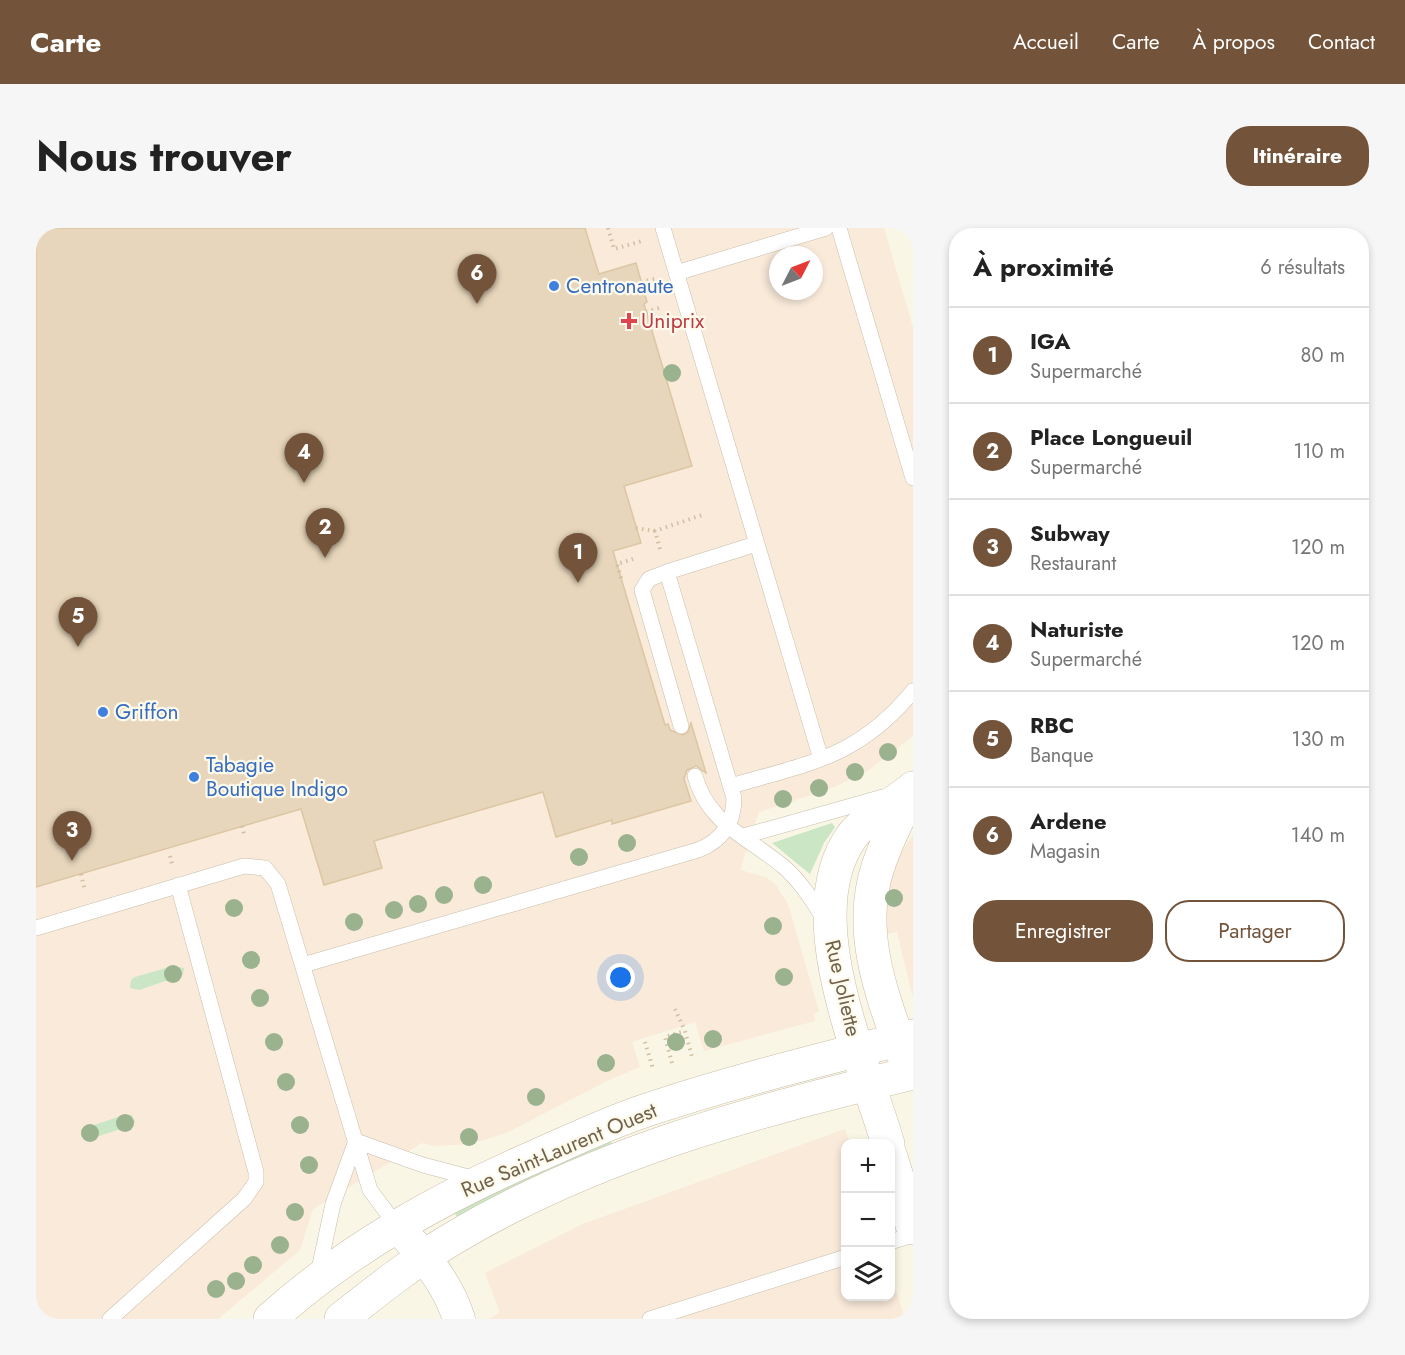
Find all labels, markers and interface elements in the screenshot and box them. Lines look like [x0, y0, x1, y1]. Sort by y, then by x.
text: Carte [30, 22, 101, 63]
text: Accueil [1013, 27, 1079, 57]
text: Carte [1112, 27, 1160, 57]
text: À propos [1193, 27, 1275, 57]
text: Contact [1308, 27, 1375, 57]
text: Nous trouver [36, 126, 292, 187]
button: Itinéraire [1226, 126, 1369, 186]
north arrow [769, 246, 823, 300]
text: À proximité [973, 248, 1114, 286]
text: 6 résultats [1260, 253, 1345, 282]
pin: 6 [458, 254, 496, 304]
place label: Centronaute [566, 271, 674, 301]
marker: Centronaute [547, 279, 561, 293]
place label: Uniprix [641, 306, 704, 336]
marker: Uniprix [622, 314, 636, 328]
text: IGA [1030, 325, 1070, 357]
text: 1 [987, 341, 998, 370]
text: 80 m [1300, 341, 1345, 370]
text: Supermarché [1030, 357, 1142, 386]
text: Place Longueuil [1030, 421, 1192, 453]
pin: 4 [284, 434, 324, 483]
text: 2 [986, 437, 999, 466]
text: 110 m [1293, 437, 1345, 466]
text: Supermarché [1030, 453, 1142, 482]
pin: 2 [306, 508, 344, 558]
text: Subway [1030, 517, 1110, 549]
text: 3 [986, 533, 999, 562]
text: 120 m [1291, 533, 1345, 562]
pin: 1 [558, 534, 598, 583]
text: Restaurant [1030, 549, 1116, 578]
pin: 5 [58, 598, 98, 647]
text: Naturiste [1030, 613, 1124, 645]
text: 4 [986, 629, 999, 658]
text: 120 m [1291, 629, 1345, 658]
text: Supermarché [1030, 645, 1142, 674]
place label: Griffon [115, 697, 178, 727]
marker: Griffon [96, 705, 110, 719]
text: RBC [1030, 709, 1074, 741]
text: 5 [986, 725, 999, 754]
text: 130 m [1291, 725, 1345, 754]
text: Banque [1030, 741, 1093, 770]
place label: Tabagie Boutique Indigo [206, 750, 348, 804]
marker: Tabagie Boutique Indigo [187, 770, 201, 784]
text: Ardene [1030, 805, 1107, 837]
pin: 3 [52, 812, 92, 861]
text: 6 [986, 821, 999, 850]
text: 140 m [1291, 821, 1345, 850]
text: Magasin [1030, 837, 1101, 866]
button: Enregistrer [973, 900, 1153, 962]
button: Partager [1165, 900, 1345, 962]
street label: Rue Joliette [817, 937, 869, 1039]
your location [606, 963, 635, 992]
street label: Rue Saint-Laurent Ouest [456, 1095, 662, 1205]
map controls [841, 1139, 895, 1301]
button: + [841, 1139, 895, 1193]
button: − [841, 1193, 895, 1247]
button: layers [841, 1247, 895, 1301]

